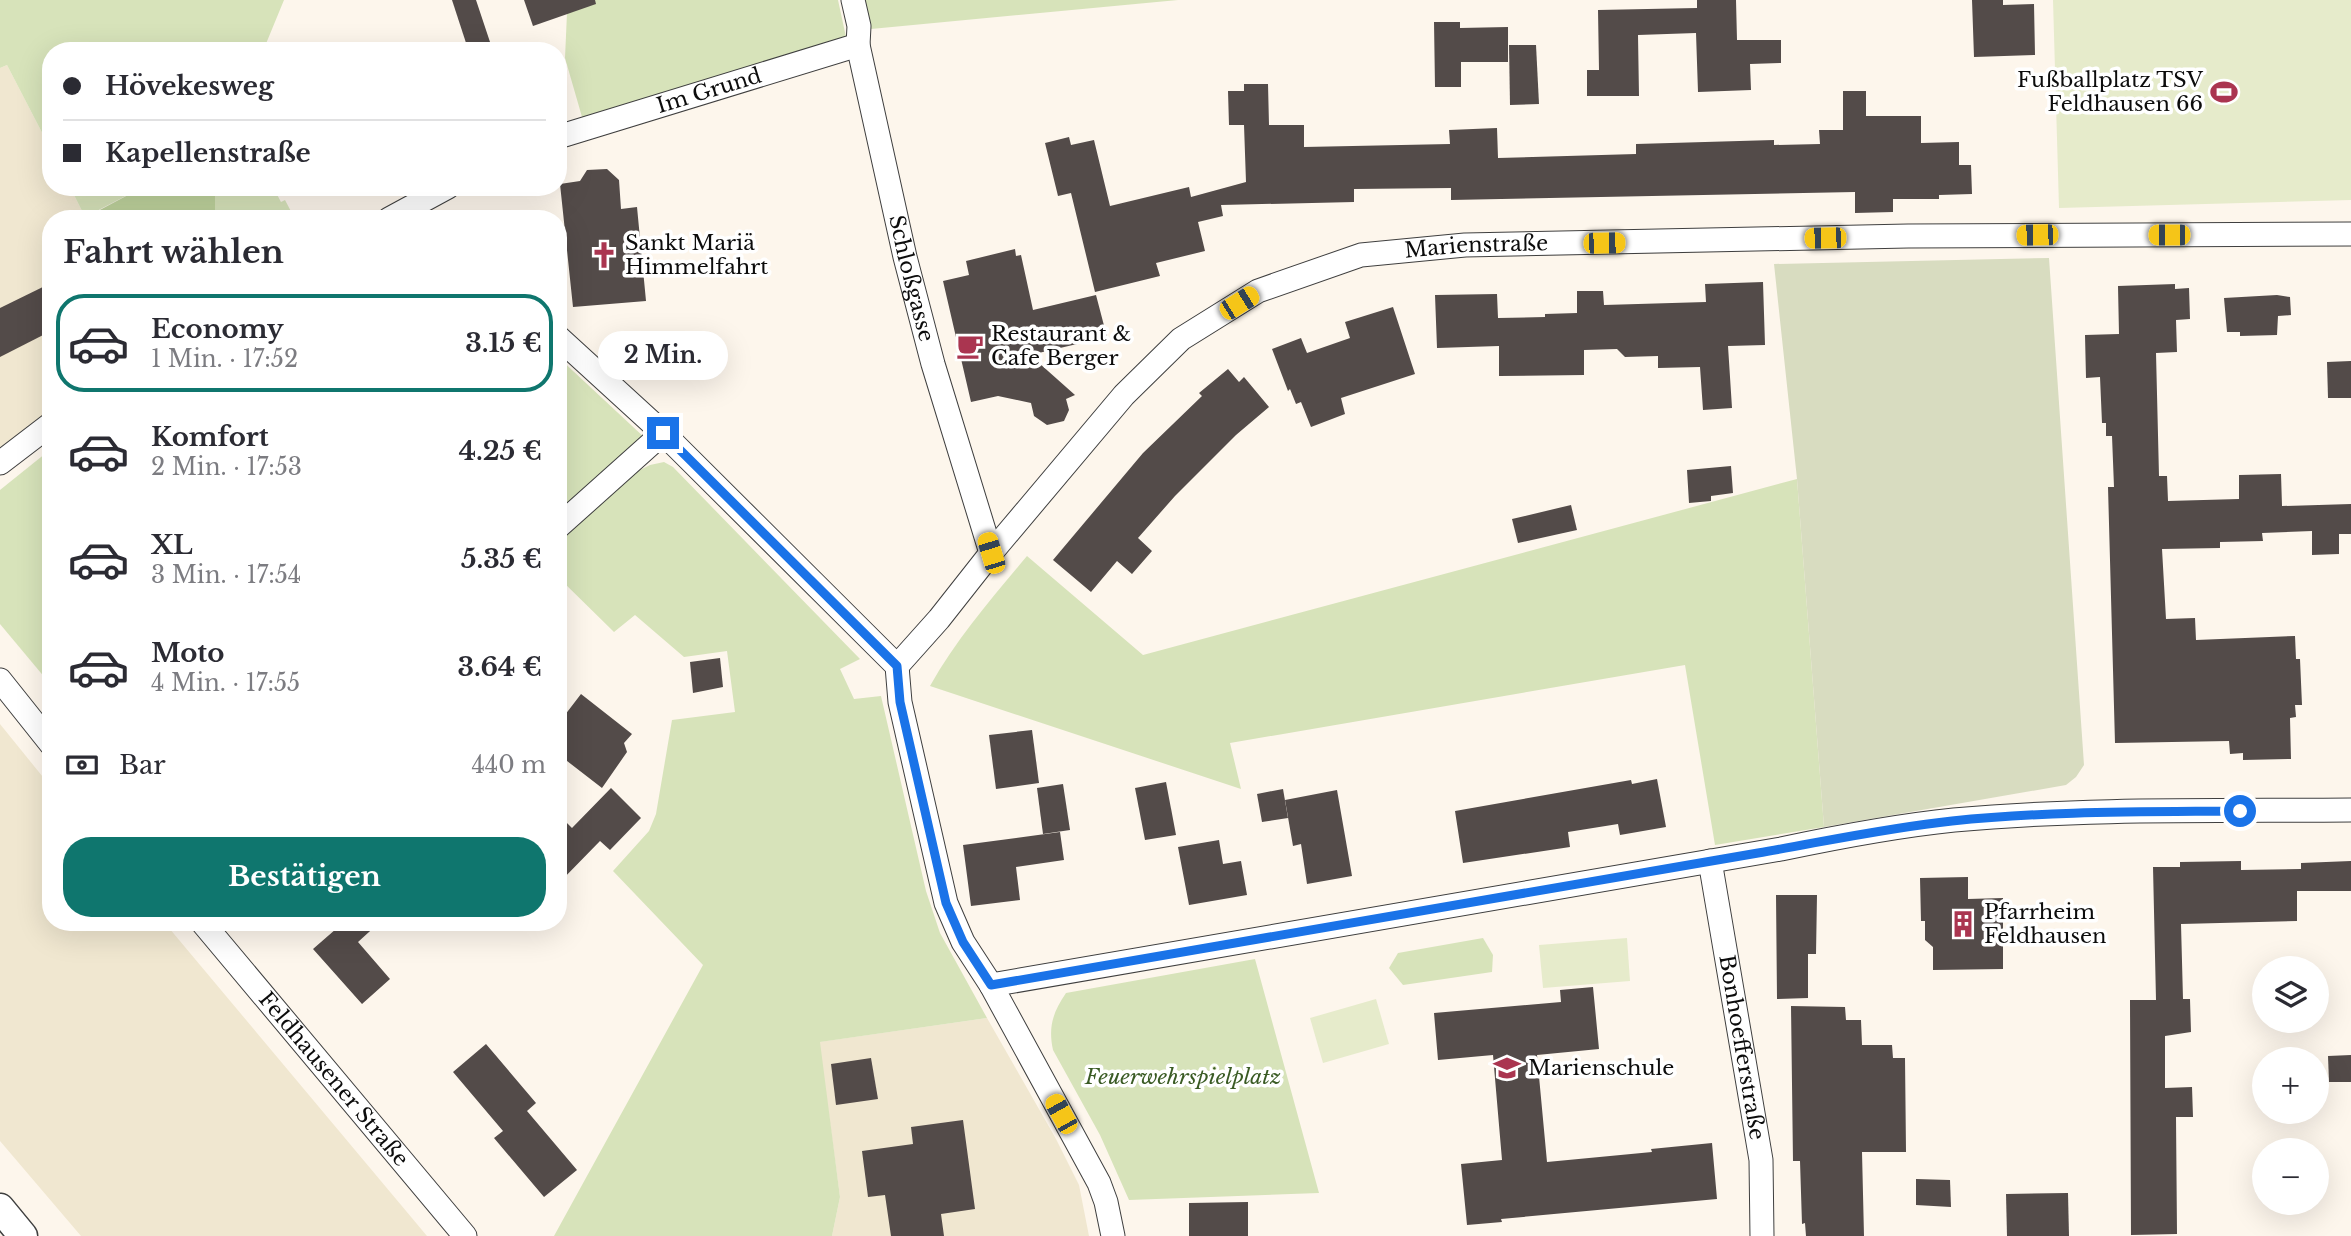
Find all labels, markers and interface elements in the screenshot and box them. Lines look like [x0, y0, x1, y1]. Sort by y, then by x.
street label: Im Grund [653, 62, 765, 119]
place label: Fußballplatz TSV Feldhausen 66 [2017, 67, 2204, 117]
text: Hövekesweg [105, 70, 274, 102]
sports icon: Fußballplatz TSV Feldhausen 66 [2209, 77, 2239, 107]
text: Kapellenstraße [105, 137, 311, 169]
street label: Schloßgasse [883, 213, 940, 344]
car [2016, 224, 2059, 246]
car [2149, 225, 2191, 246]
car [1804, 227, 1847, 249]
place label: Sankt Mariä Himmelfahrt [625, 230, 768, 280]
street label: Marienstraße [1403, 230, 1548, 264]
text: Fahrt wählen [63, 232, 284, 272]
car [1583, 232, 1626, 254]
church icon: Sankt Mariä Himmelfahrt [589, 240, 619, 270]
car [1216, 283, 1263, 323]
icon: car [67, 312, 130, 375]
text: Economy [151, 313, 284, 345]
place label: Restaurant & Cafe Berger [991, 321, 1131, 371]
text: 3.15 € [465, 327, 542, 359]
cafe icon: Restaurant & Cafe Berger [955, 331, 985, 361]
callout: 2 Min. [598, 332, 728, 380]
text: 2 Min. [624, 341, 702, 369]
text: 1 Min. · 17:52 [151, 345, 298, 373]
route end [647, 417, 679, 449]
icon: car [67, 420, 130, 483]
text: Komfort [151, 421, 269, 453]
text: 4.25 € [459, 435, 542, 467]
text: 2 Min. · 17:53 [151, 453, 302, 481]
icon: car [67, 528, 130, 591]
text: XL [151, 529, 193, 561]
car [975, 530, 1008, 576]
text: 5.35 € [461, 543, 542, 575]
text: 3 Min. · 17:54 [151, 561, 301, 589]
icon: car [67, 636, 130, 699]
text: Moto [151, 637, 224, 669]
text: 3.64 € [457, 651, 542, 683]
text: 4 Min. · 17:55 [151, 669, 300, 697]
icon: cash [63, 746, 101, 784]
text: Bar [119, 749, 166, 781]
text: 440 m [471, 751, 546, 779]
route start [2224, 795, 2256, 827]
button: Bestätigen [63, 837, 546, 917]
place label: Pfarrheim Feldhausen [1984, 899, 2106, 949]
building icon: Pfarrheim Feldhausen [1948, 909, 1978, 939]
street label: Bonhoefferstraße [1713, 953, 1770, 1142]
map controls [2252, 956, 2329, 1215]
button: layers [2252, 956, 2329, 1033]
street label: Feldhausener Straße [253, 987, 414, 1172]
button: + [2252, 1047, 2329, 1124]
school or university icon: Marienschule [1492, 1053, 1522, 1083]
place label: Marienschule [1528, 1055, 1674, 1081]
park label: Feuerwehrspielplatz [1084, 1064, 1281, 1090]
car [1042, 1091, 1081, 1137]
button: − [2252, 1138, 2329, 1215]

